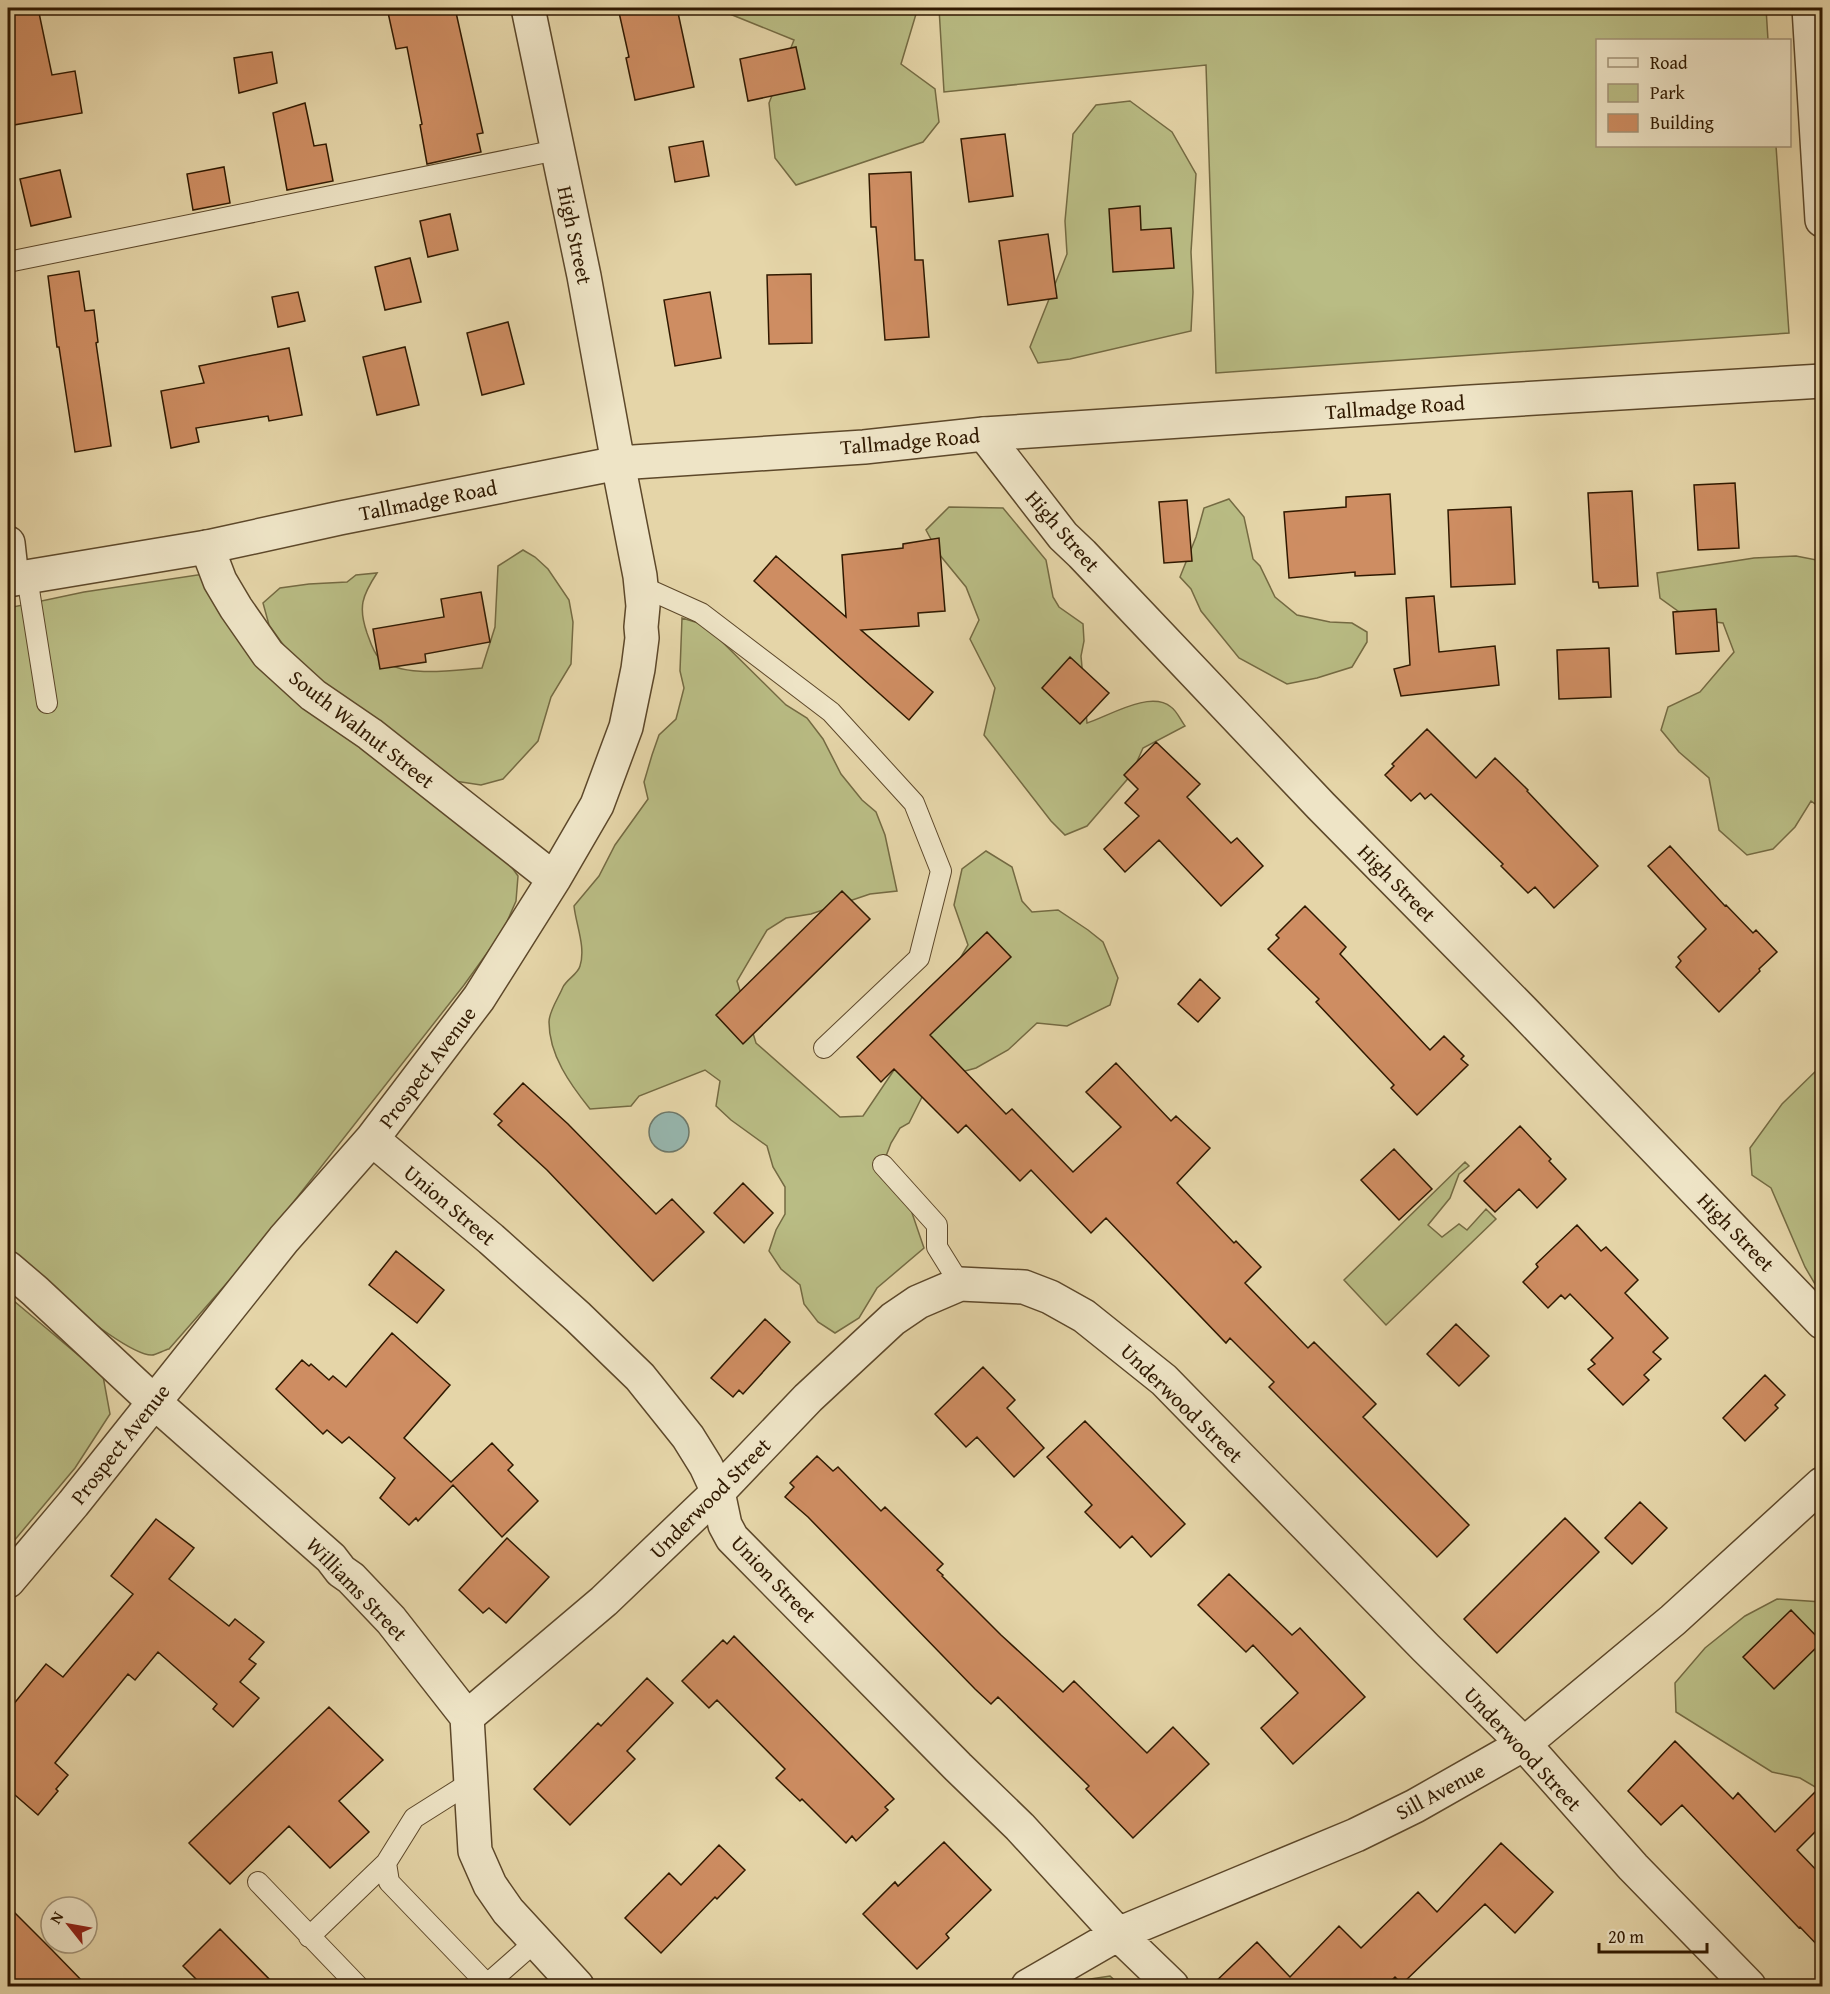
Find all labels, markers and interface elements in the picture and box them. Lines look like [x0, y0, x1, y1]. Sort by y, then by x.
legend [1596, 39, 1791, 147]
text: Road [1650, 49, 1688, 76]
text: Park [1650, 79, 1686, 106]
text: Building [1650, 109, 1714, 136]
street label: High Street [549, 183, 601, 288]
street label: Tallmadge Road [1324, 387, 1467, 427]
street label: Tallmadge Road [839, 419, 982, 463]
street label: Tallmadge Road [356, 471, 500, 529]
street label: High Street [1019, 483, 1108, 579]
street label: South Walnut Street [283, 662, 442, 796]
street label: High Street [1351, 837, 1444, 930]
street label: Prospect Avenue [371, 999, 483, 1135]
street label: Union Street [397, 1157, 503, 1253]
street label: High Street [1690, 1185, 1782, 1279]
street label: Underwood Street [1114, 1336, 1251, 1470]
street label: Prospect Avenue [63, 1377, 177, 1511]
street label: Underwood Street [642, 1430, 778, 1566]
street label: Union Street [724, 1528, 824, 1630]
street label: Williams Street [299, 1530, 415, 1649]
street label: Underwood Street [1457, 1680, 1589, 1819]
street label: Sill Avenue [1390, 1754, 1490, 1827]
north arrow [39, 1895, 99, 1955]
text: N [43, 1906, 69, 1928]
scale bar [1599, 1916, 1707, 1954]
text: 20 m [1608, 1923, 1644, 1950]

